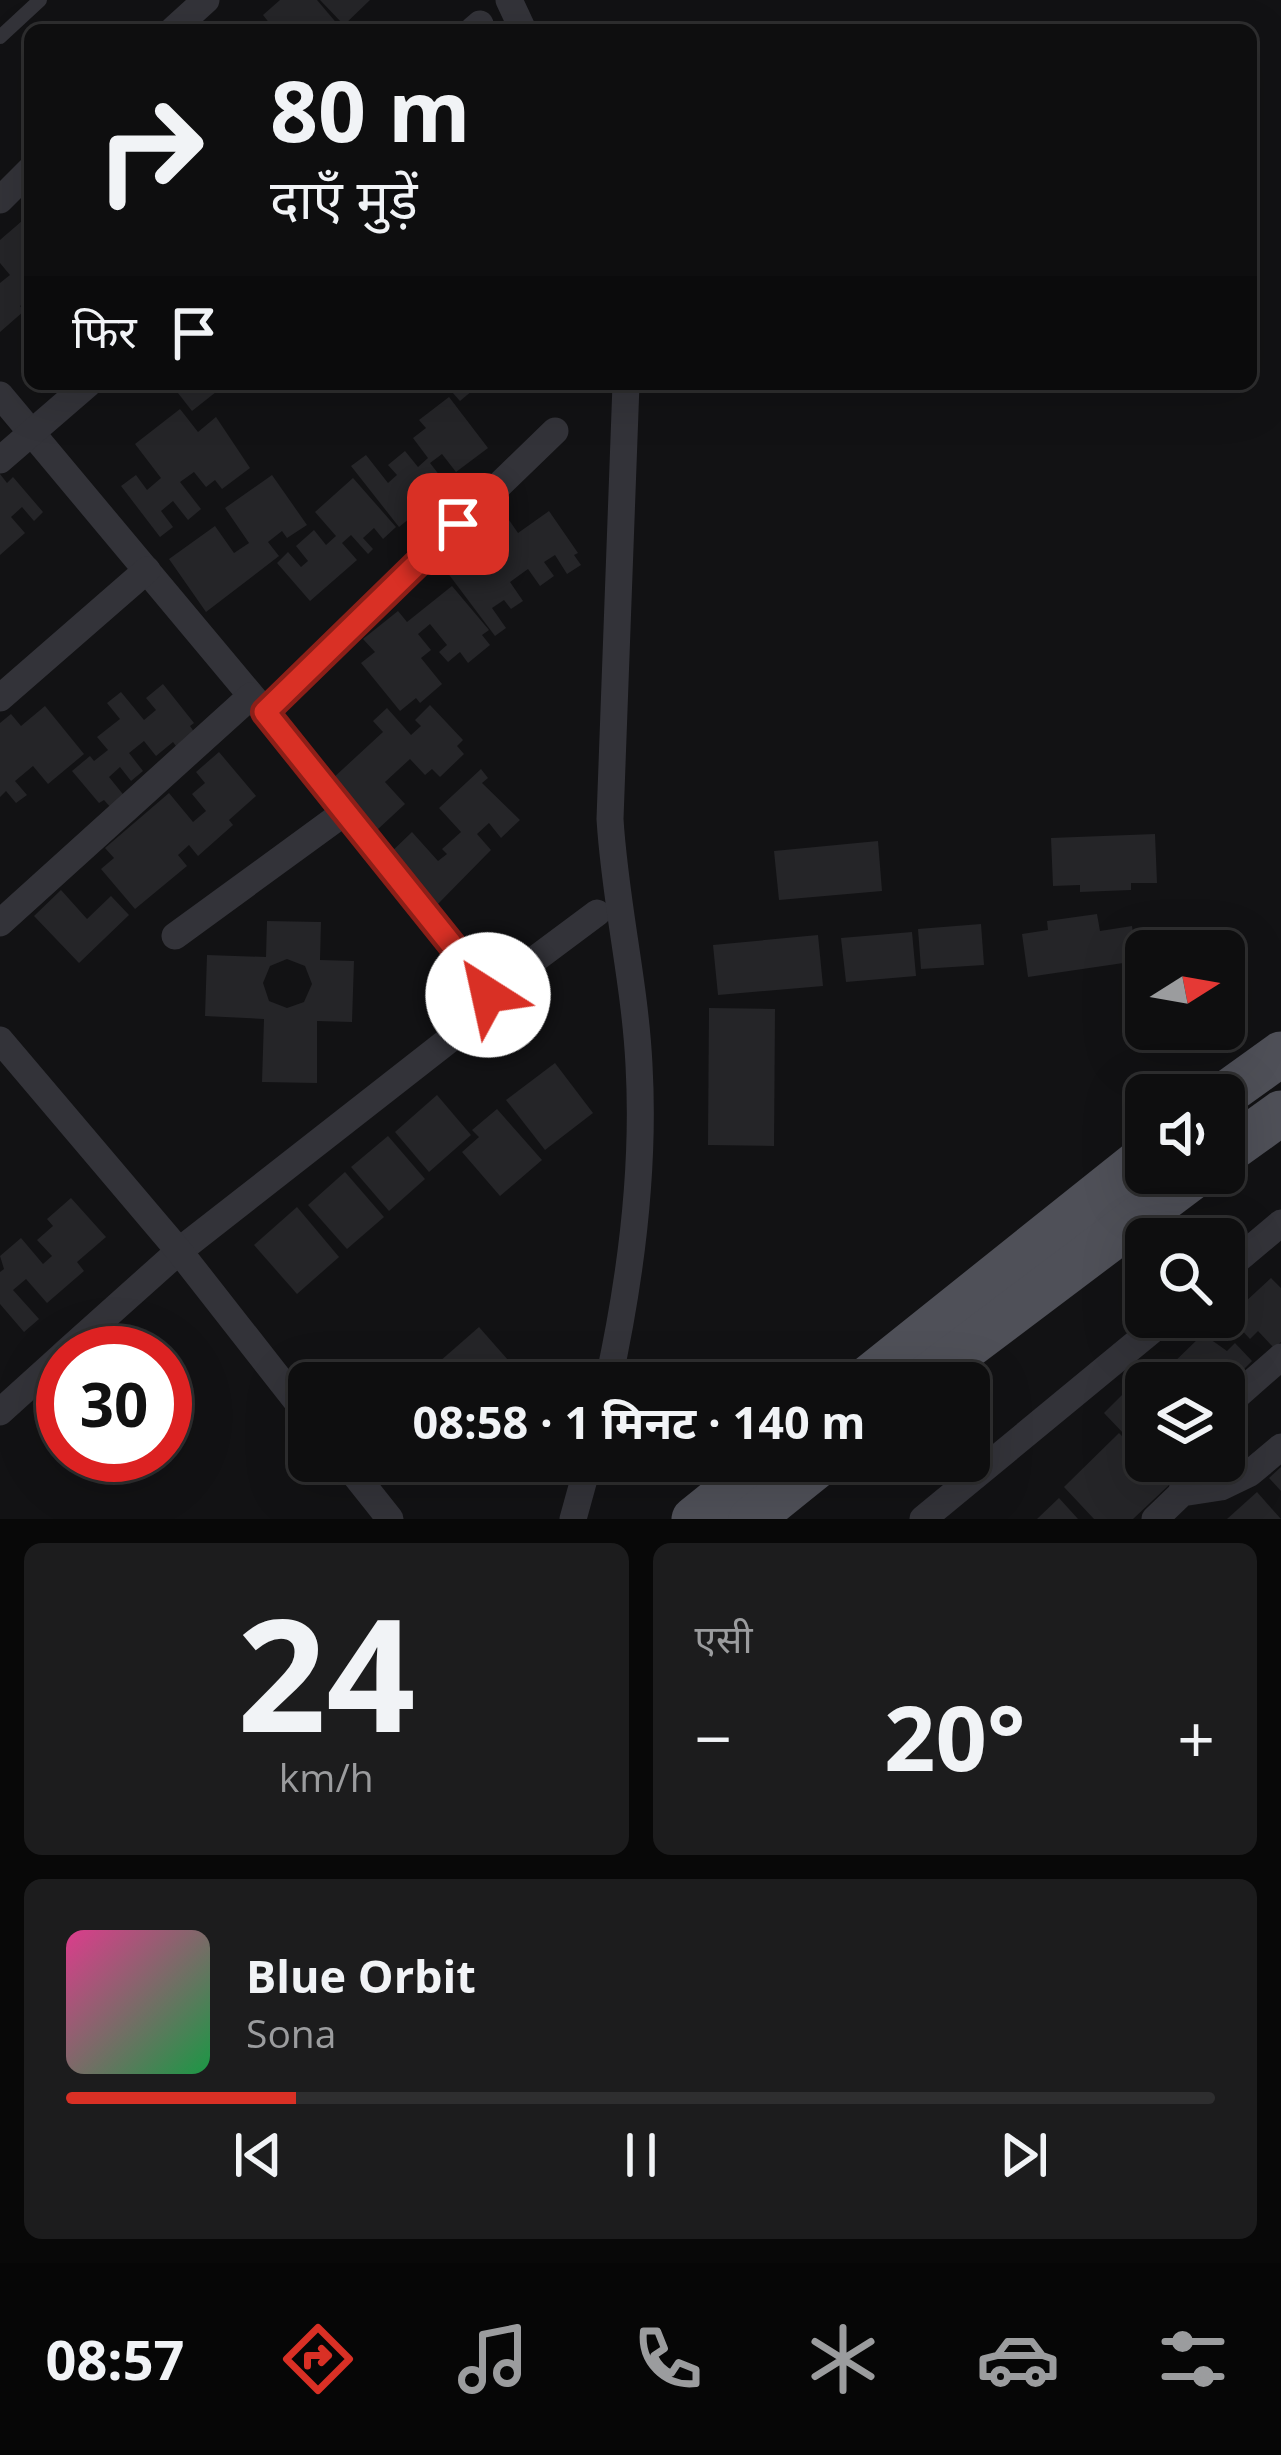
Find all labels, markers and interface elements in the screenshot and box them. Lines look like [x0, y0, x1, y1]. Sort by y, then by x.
text: 80 m [270, 52, 470, 167]
icon: right [72, 72, 228, 228]
text: दाएँ मुड़ें [270, 161, 418, 235]
text: फिर [72, 300, 137, 361]
icon: arrive [161, 300, 227, 366]
pin [407, 473, 509, 575]
icon: arrive [425, 491, 491, 557]
north arrow [1125, 930, 1245, 1050]
map controls [1125, 930, 1245, 1482]
position arrow [425, 932, 551, 1058]
button: sound [1125, 1074, 1245, 1194]
button: search [1125, 1218, 1245, 1338]
speed limit sign: 30 [36, 1326, 192, 1482]
button: layers [1125, 1362, 1245, 1482]
text: 08:58 · 1 मिनट · 140 m [412, 1391, 866, 1452]
text: 24 [237, 1565, 415, 1778]
text: एसी [695, 1611, 753, 1664]
text: 20° [884, 1675, 1025, 1797]
text: − [695, 1692, 732, 1782]
text: + [1177, 1692, 1215, 1782]
text: km/h [279, 1750, 374, 1803]
text: Blue Orbit [246, 1945, 476, 2006]
text: Sona [246, 2006, 336, 2059]
icon: previous [225, 2122, 291, 2188]
icon: pause [608, 2122, 674, 2188]
icon: next [991, 2122, 1057, 2188]
icon: directions [276, 2317, 360, 2401]
icon: music [451, 2317, 535, 2401]
icon: phone [626, 2317, 710, 2401]
icon: climate [801, 2317, 885, 2401]
icon: car [976, 2317, 1060, 2401]
icon: filters [1151, 2317, 1235, 2401]
text: 08:57 [46, 2322, 184, 2396]

